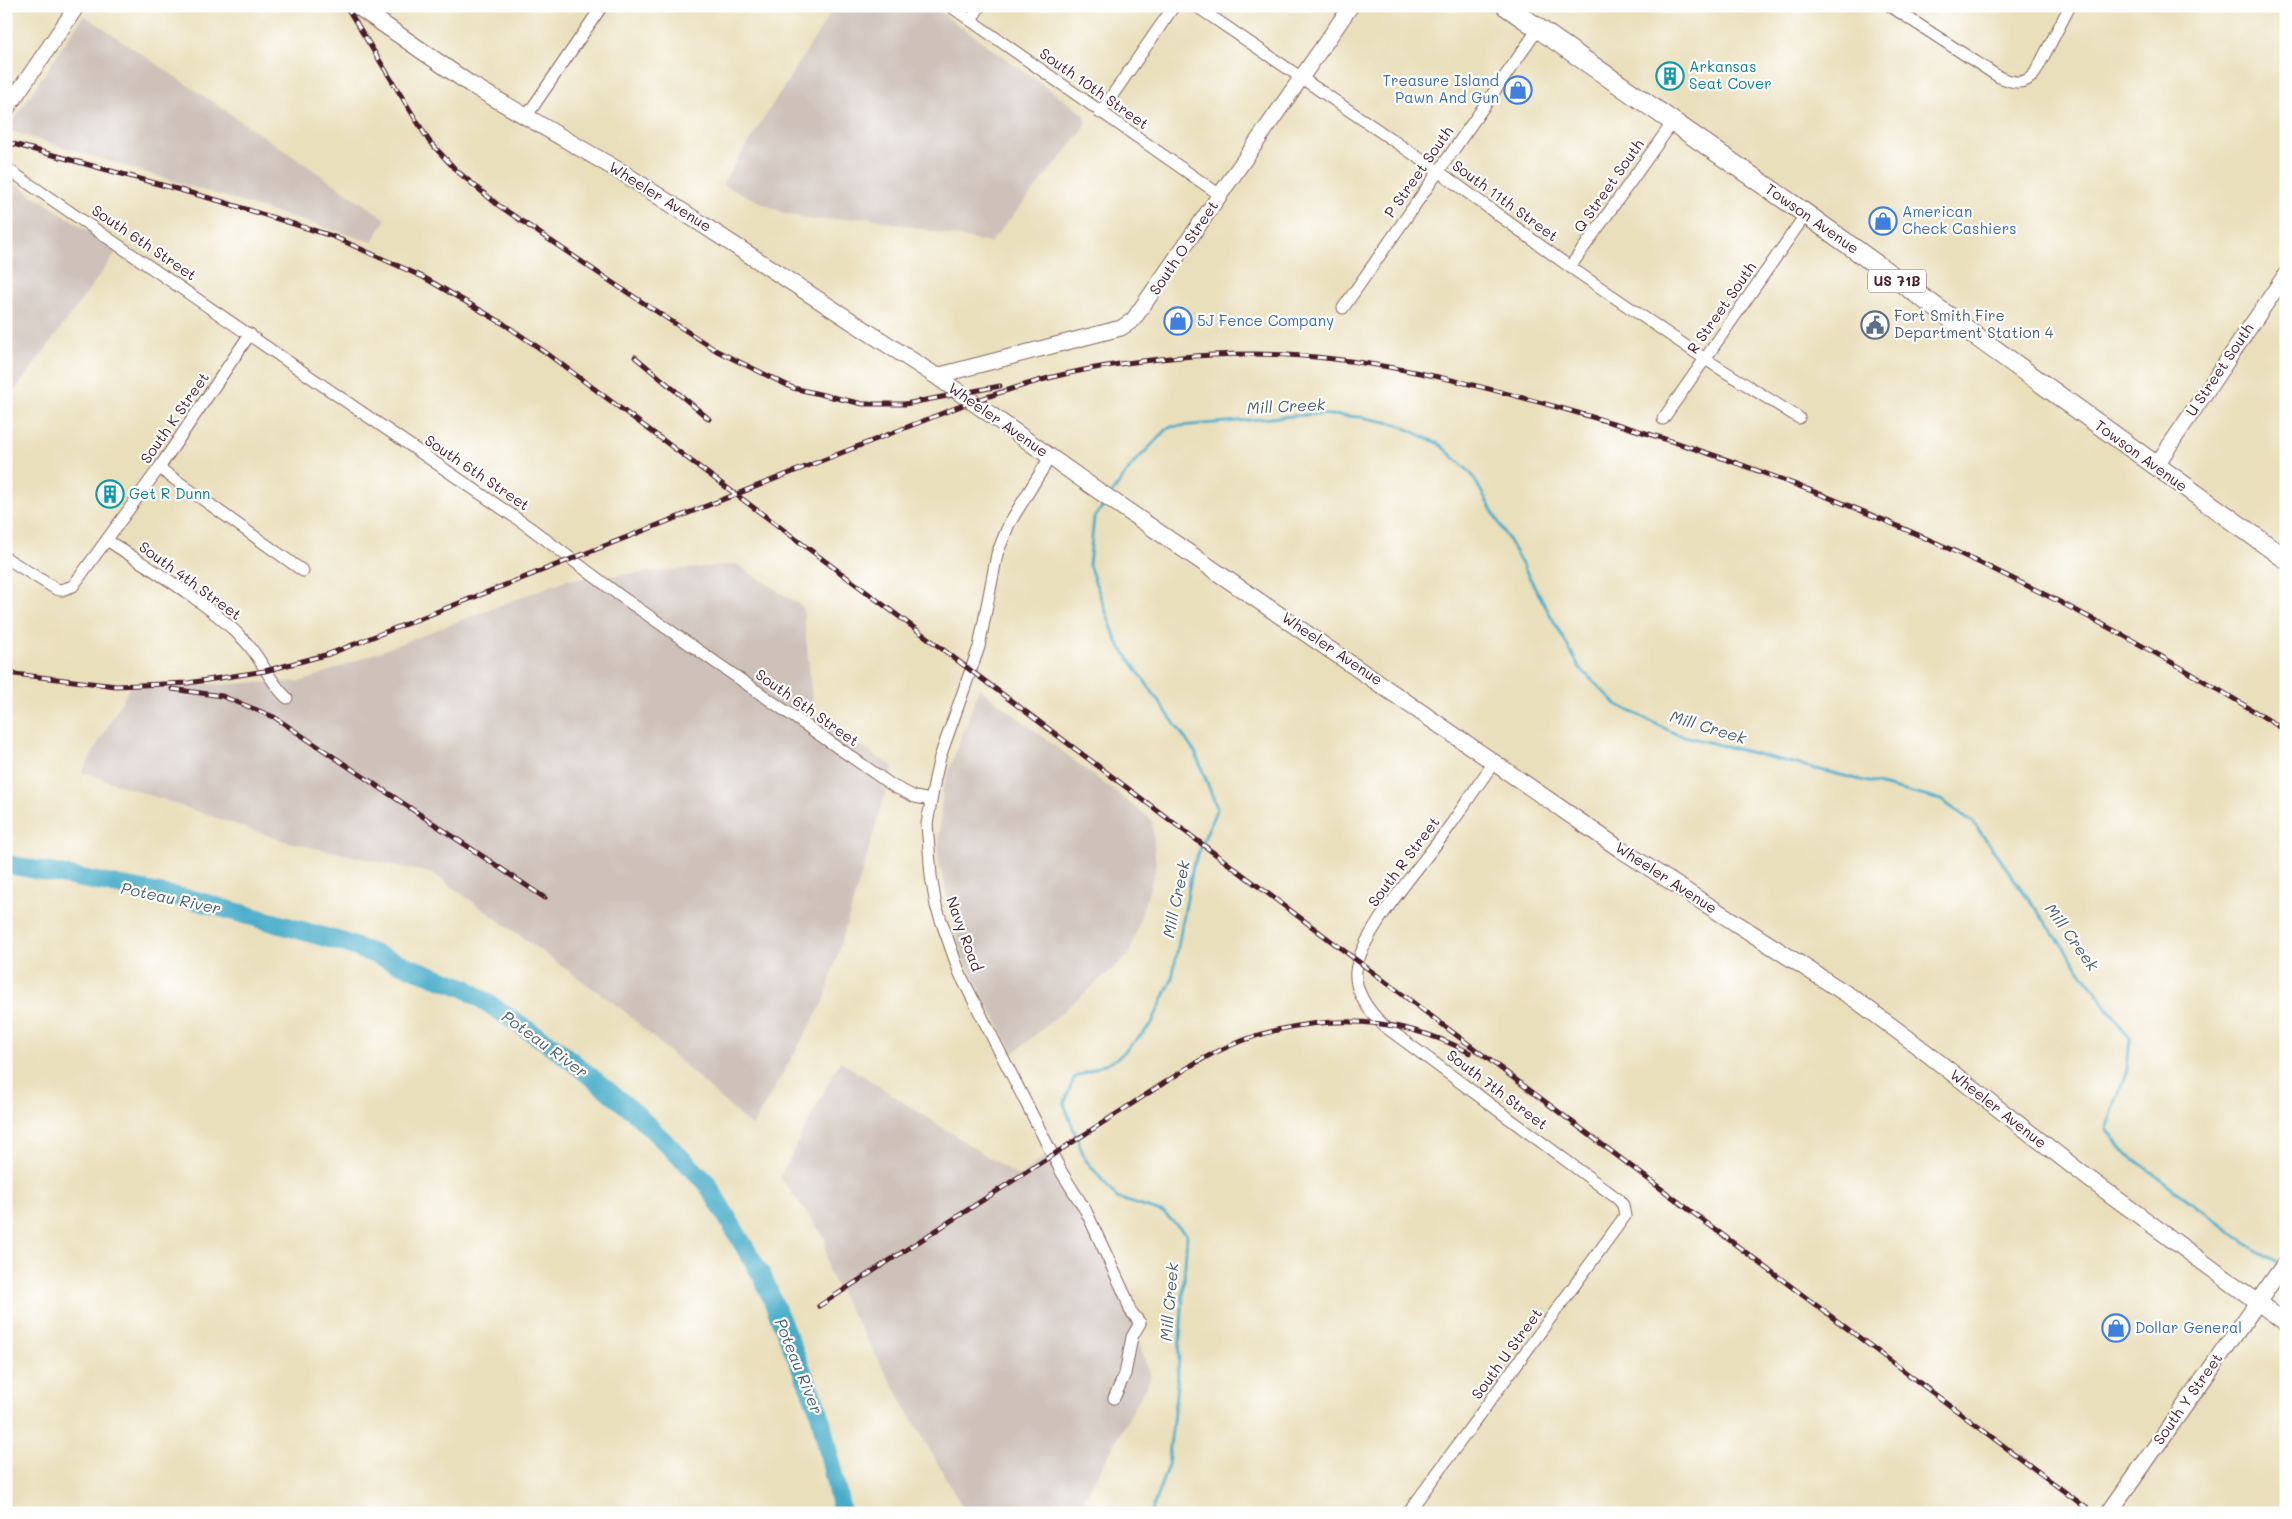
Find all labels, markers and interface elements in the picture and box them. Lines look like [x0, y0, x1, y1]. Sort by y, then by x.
street label: South 10th Street [1036, 43, 1153, 133]
place label: Arkansas Seat Cover [1689, 56, 1772, 93]
building icon: Arkansas Seat Cover [1655, 61, 1685, 91]
place label: Treasure Island Pawn And Gun [1383, 70, 1499, 107]
shop icon: Treasure Island Pawn And Gun [1503, 75, 1533, 105]
street label: P Street South [1379, 122, 1457, 221]
street label: Q Street South [1569, 135, 1648, 236]
street label: South 11th Street [1449, 155, 1563, 245]
street label: Wheeler Avenue [605, 157, 716, 236]
street label: Towson Avenue [1762, 178, 1863, 258]
street label: South O Street [1144, 196, 1222, 299]
street label: South 6th Street [88, 200, 201, 285]
place label: American Check Cashiers [1902, 201, 2017, 238]
shop icon: American Check Cashiers [1868, 206, 1898, 236]
street label: R Street South [1682, 258, 1760, 357]
road number: US 71B [1868, 270, 1926, 292]
place label: Fort Smith Fire Department Station 4 [1894, 305, 2054, 342]
shop icon: 5J Fence Company [1163, 306, 1193, 336]
place label: 5J Fence Company [1197, 310, 1334, 330]
public building icon: Fort Smith Fire Department Station 4 [1860, 310, 1890, 340]
street label: U Street South [2181, 319, 2258, 420]
street label: South K Street [135, 368, 213, 467]
street label: Wheeler Avenue [945, 377, 1052, 461]
water label: Mill Creek [1246, 393, 1326, 418]
street label: Towson Avenue [2091, 415, 2192, 496]
street label: South 6th Street [421, 430, 534, 515]
building icon: Get R Dunn [95, 479, 125, 509]
place label: Get R Dunn [129, 483, 210, 503]
street label: South 4th Street [135, 536, 246, 624]
street label: Wheeler Avenue [1278, 607, 1387, 689]
street label: South 6th Street [752, 664, 863, 750]
water label: Mill Creek [1668, 705, 1749, 748]
street label: South R Street [1363, 812, 1444, 910]
street label: Wheeler Avenue [1612, 837, 1721, 918]
water label: Mill Creek [1157, 858, 1194, 940]
water label: Poteau River [119, 877, 223, 918]
street label: Navy Road [942, 893, 988, 974]
water label: Mill Creek [2041, 899, 2104, 975]
water label: Poteau River [498, 1005, 593, 1082]
street label: South 7th Street [1443, 1045, 1552, 1134]
street label: Wheeler Avenue [1946, 1064, 2051, 1152]
water label: Mill Creek [1155, 1261, 1182, 1342]
street label: South U Street [1466, 1304, 1546, 1403]
shop icon: Dollar General [2101, 1313, 2131, 1343]
water label: Poteau River [771, 1315, 828, 1417]
place label: Dollar General [2135, 1317, 2242, 1337]
street label: South Y Street [2148, 1349, 2226, 1448]

